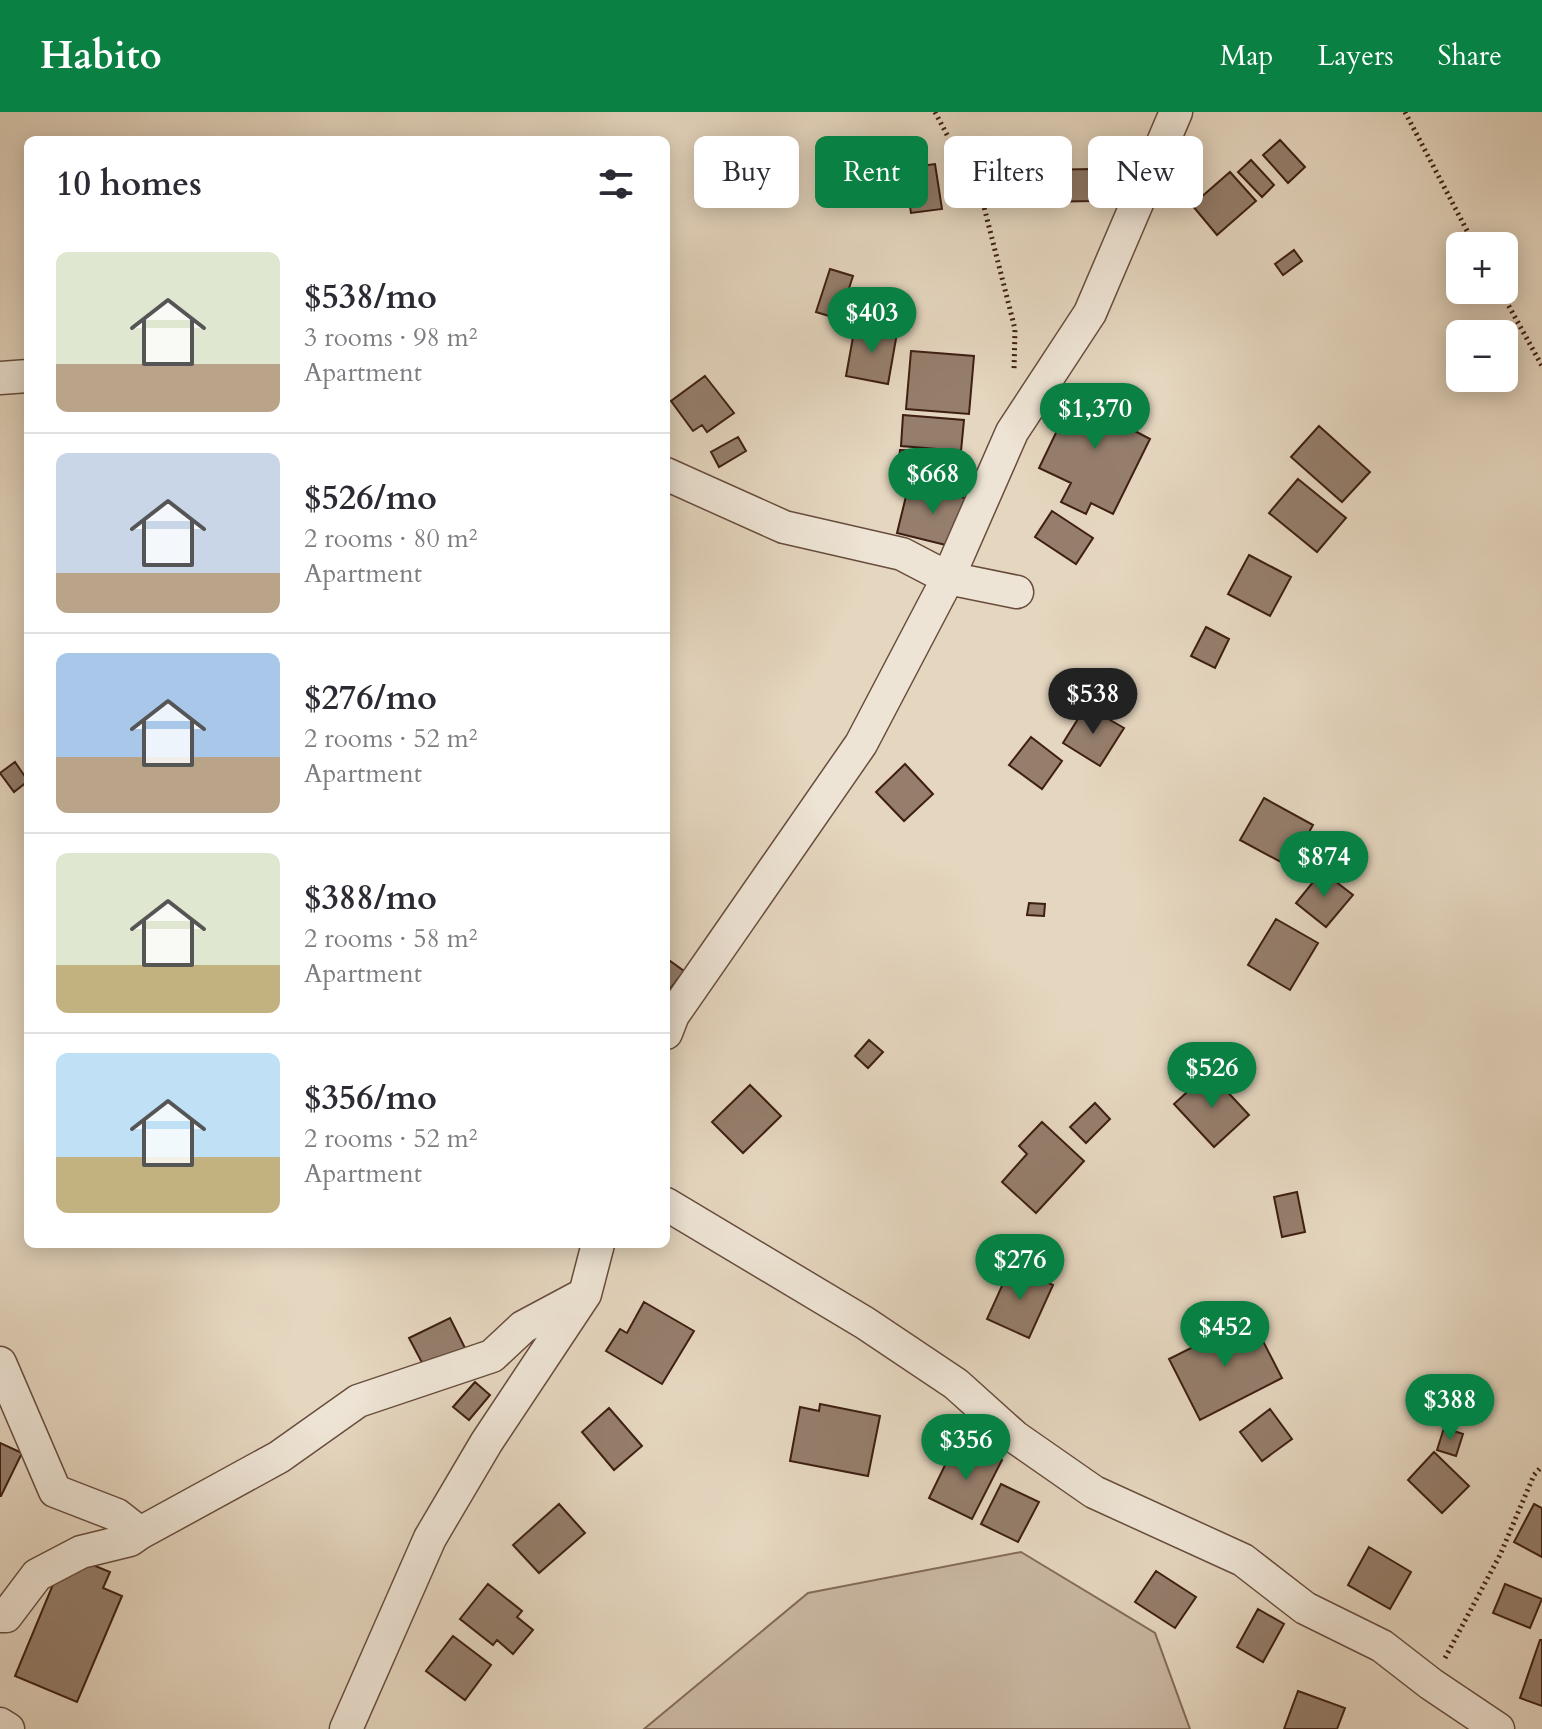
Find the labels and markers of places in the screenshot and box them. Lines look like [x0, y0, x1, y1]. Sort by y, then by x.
pin: $403 [825, 287, 919, 355]
pin: $1,370 [1030, 383, 1160, 451]
pin: $668 [886, 448, 980, 516]
pin: $538 [1046, 668, 1140, 736]
pin: $874 [1277, 831, 1371, 899]
pin: $526 [1165, 1042, 1259, 1110]
pin: $276 [973, 1234, 1067, 1302]
pin: $452 [1178, 1301, 1272, 1369]
pin: $388 [1403, 1374, 1497, 1442]
pin: $356 [919, 1414, 1013, 1482]

